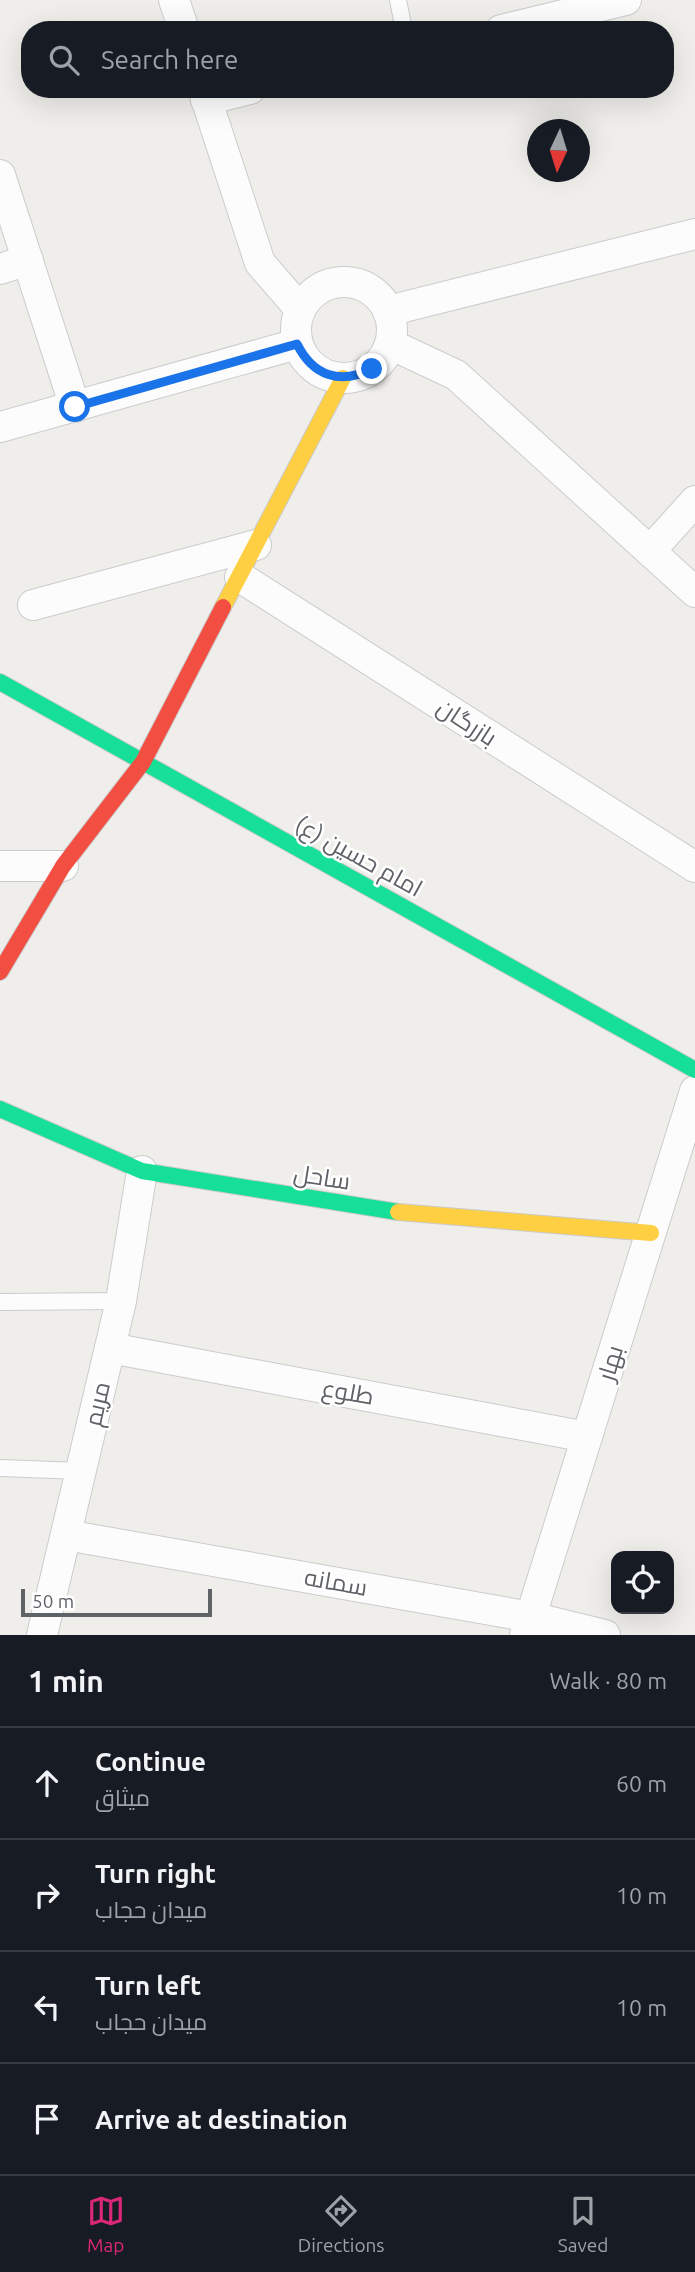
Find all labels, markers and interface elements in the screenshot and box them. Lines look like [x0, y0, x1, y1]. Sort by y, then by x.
search box [21, 21, 674, 98]
icon: search [45, 41, 83, 79]
text: Search here [101, 45, 238, 74]
north arrow [527, 119, 590, 182]
route end [356, 353, 387, 384]
route start [59, 391, 90, 422]
street label: بازرگان [432, 693, 502, 752]
street label: امام حسین (ع) [289, 810, 427, 905]
street label: ساحل [292, 1159, 352, 1196]
street label: بهار [591, 1342, 629, 1386]
street label: طلوع [319, 1374, 376, 1413]
street label: مریم [79, 1379, 118, 1430]
map controls [611, 1551, 674, 1614]
button: locate [611, 1551, 674, 1614]
street label: سمانه [302, 1563, 370, 1601]
scale bar [21, 1586, 212, 1618]
text: 50 m [32, 1590, 74, 1612]
text: 1 min [28, 1664, 104, 1698]
text: Walk · 80 m [549, 1668, 667, 1693]
text: Continue [95, 1747, 206, 1776]
icon: ahead [28, 1764, 66, 1802]
text: 60 m [616, 1771, 667, 1796]
text: میثاق [95, 1785, 150, 1810]
text: Turn right [95, 1859, 216, 1888]
icon: right [28, 1876, 66, 1914]
text: 10 m [616, 1883, 667, 1908]
text: میدان حجاب [95, 1897, 207, 1922]
text: Turn left [95, 1971, 201, 2000]
icon: left [28, 1988, 66, 2026]
text: 10 m [616, 1995, 667, 2020]
text: میدان حجاب [95, 2009, 207, 2034]
icon: arrive [28, 2100, 66, 2138]
text: Arrive at destination [95, 2105, 348, 2134]
tab: Map [87, 2192, 125, 2256]
tab: Directions [298, 2192, 385, 2256]
tab: Saved [558, 2192, 608, 2256]

